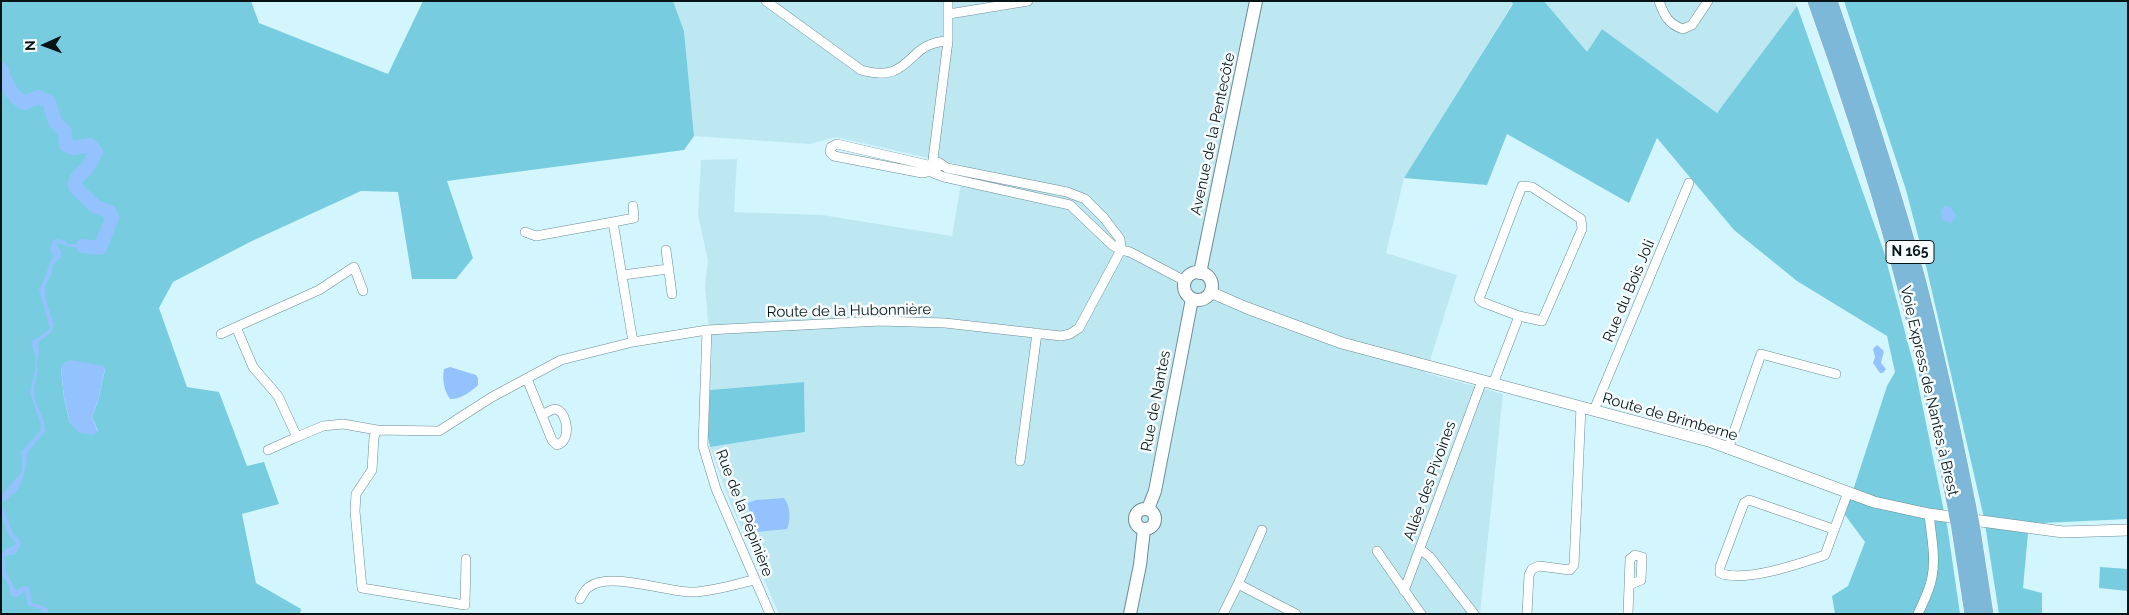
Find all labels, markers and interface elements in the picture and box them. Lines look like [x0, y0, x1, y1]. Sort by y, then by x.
north arrow [20, 20, 70, 70]
text: N [22, 40, 38, 51]
street label: Avenue de la Pentecôte [1187, 51, 1239, 217]
street label: Rue du Bois Joli [1599, 237, 1659, 345]
road number: N 165 [1886, 240, 1934, 264]
street label: Voie Express de Nantes à Brest [1896, 284, 1962, 498]
street label: Route de la Hubonnière [767, 301, 931, 321]
street label: Rue de Nantes [1137, 349, 1175, 453]
street label: Route de Brimberne [1600, 389, 1740, 445]
street label: Allée des Pivoines [1400, 419, 1460, 543]
street label: Rue de la Pépinière [712, 447, 776, 579]

